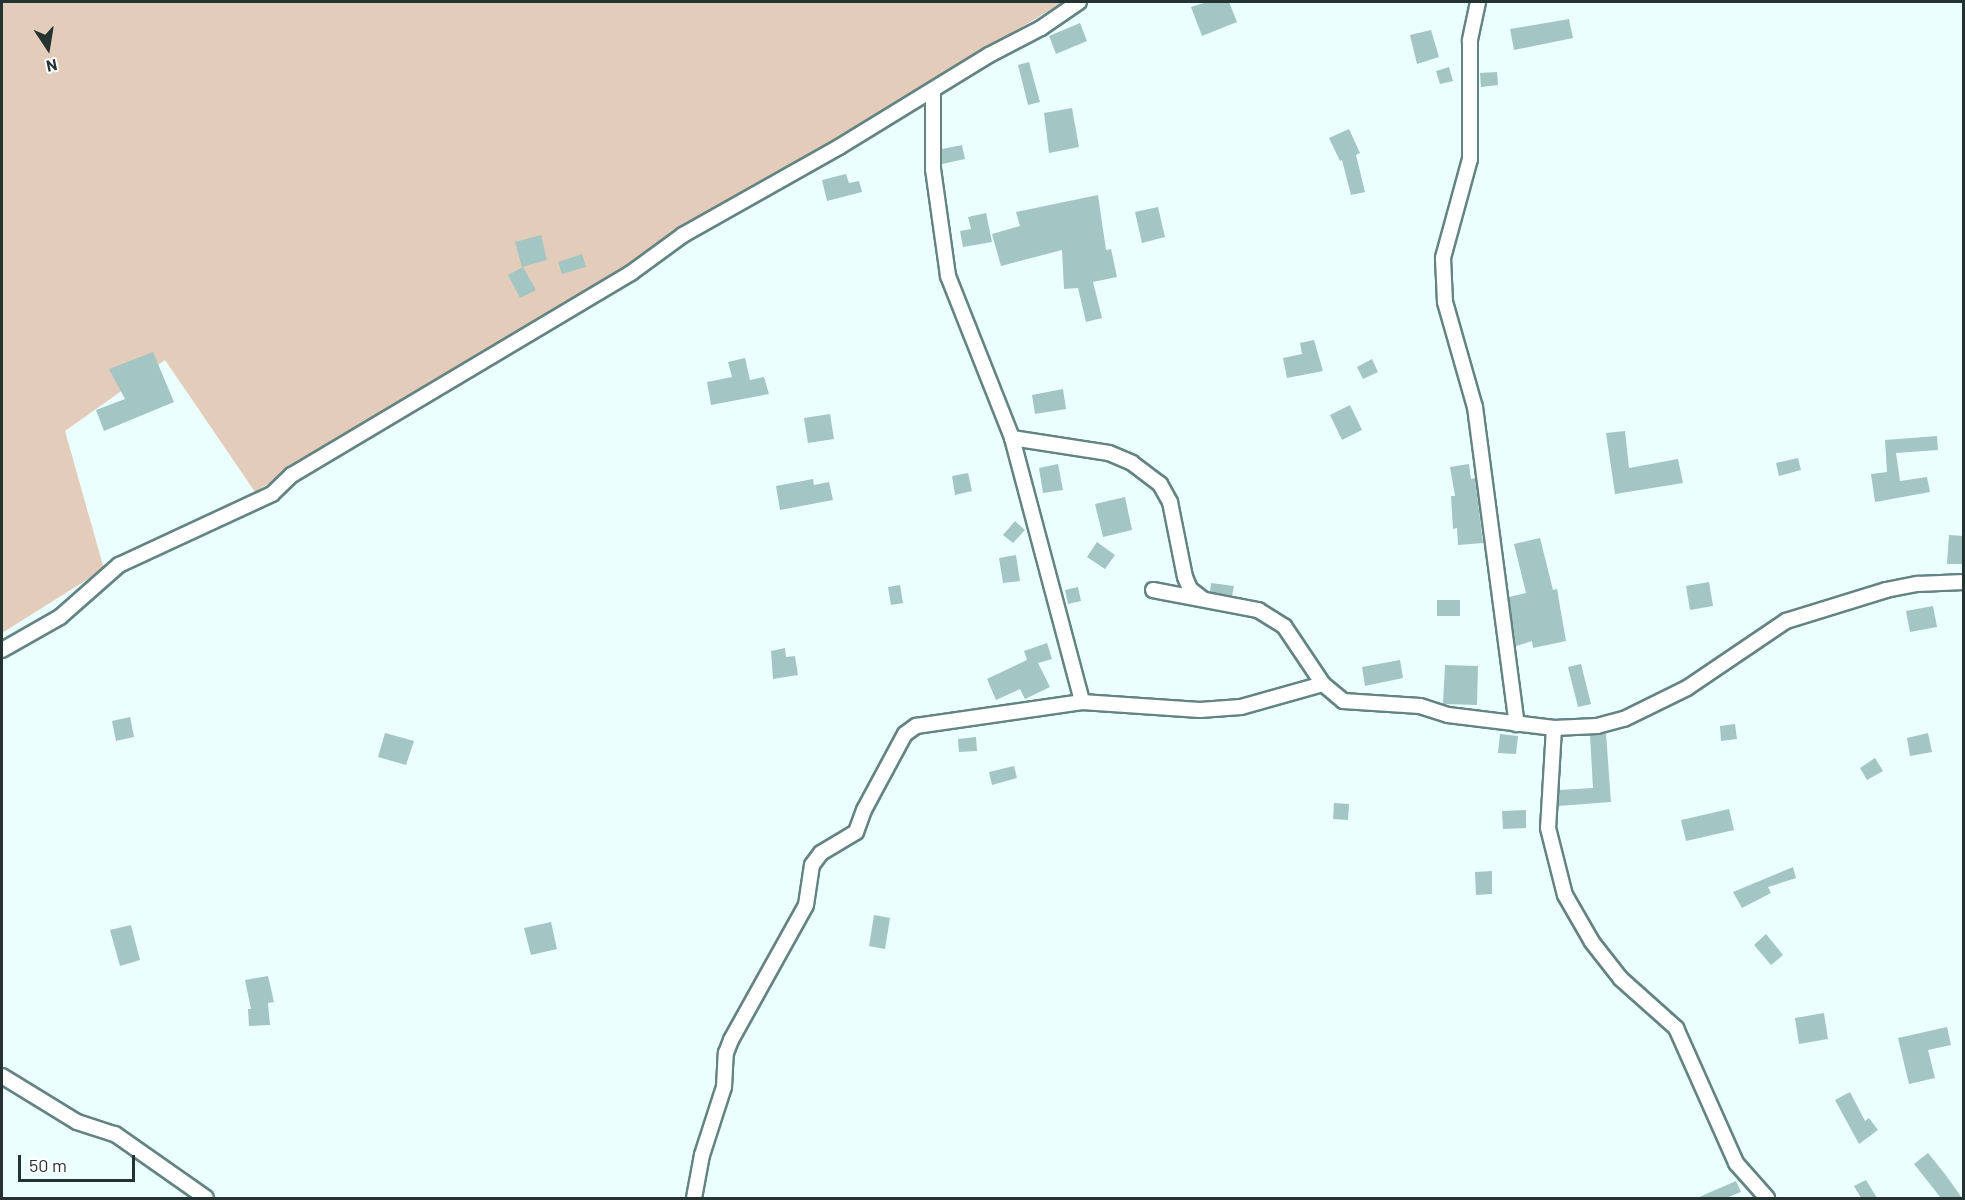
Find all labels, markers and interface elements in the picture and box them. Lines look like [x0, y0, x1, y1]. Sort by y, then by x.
north arrow [18, 18, 78, 78]
text: N [45, 56, 59, 76]
scale bar [21, 1143, 138, 1181]
text: 50 m [29, 1154, 67, 1176]

